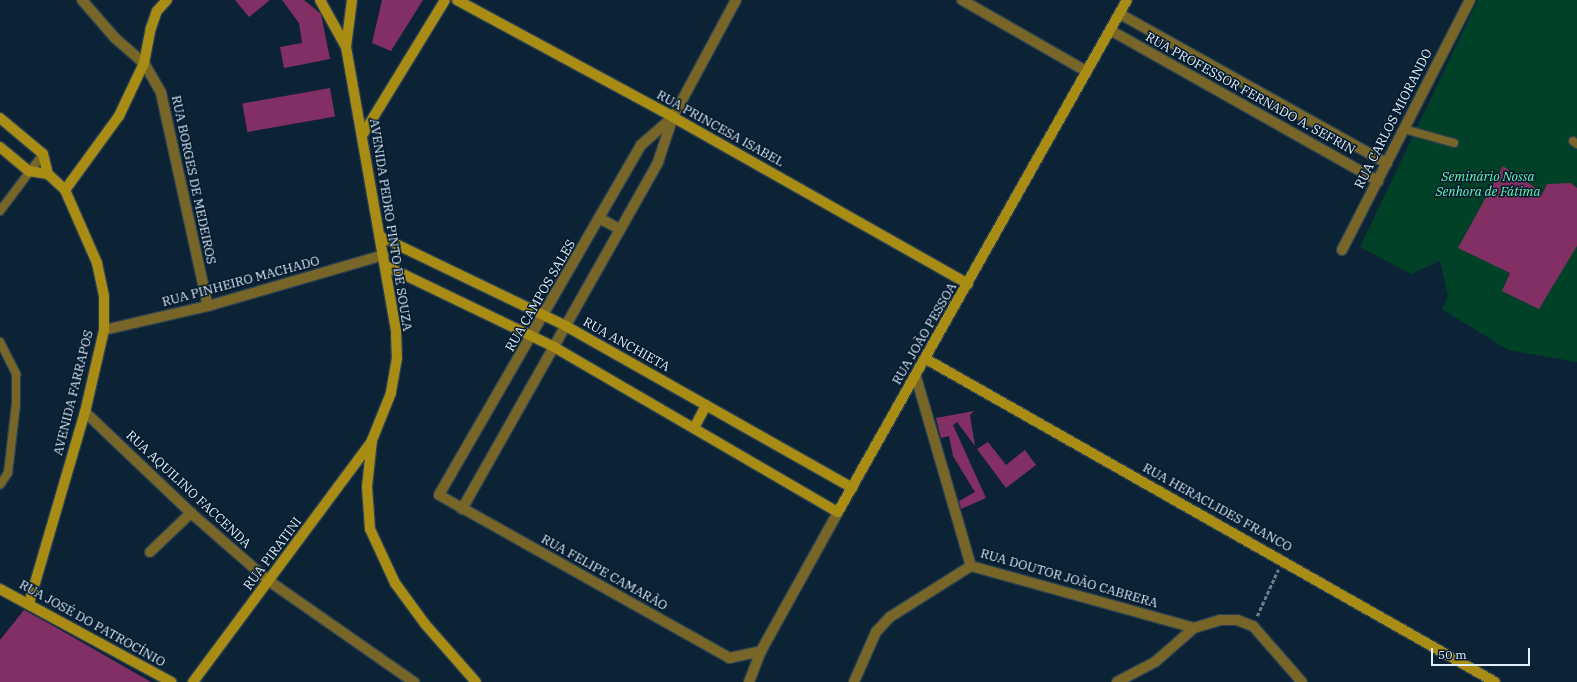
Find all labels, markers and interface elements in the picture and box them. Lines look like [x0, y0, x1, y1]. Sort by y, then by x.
street label: RUA PROFESSOR FERNADO A. SEFRIN [1142, 30, 1358, 158]
street label: RUA CARLOS MIORANDO [1352, 46, 1436, 192]
street label: RUA PRINCESA ISABEL [654, 87, 786, 171]
street label: RUA BORGES DE MEDEIROS [167, 94, 219, 266]
street label: AVENIDA PEDRO PINTO DE SOUZA [365, 118, 415, 332]
park label: Seminário Nossa Senhora de Fátima [1435, 170, 1541, 201]
street label: RUA CAMPOS SALES [503, 237, 579, 355]
street label: RUA PINHEIRO MACHADO [160, 253, 322, 311]
street label: RUA JOÃO PESSOA [889, 280, 961, 388]
street label: RUA ANCHIETA [580, 315, 672, 375]
street label: AVENIDA FARRAPOS [51, 329, 97, 457]
street label: RUA AQUILINO FACCENDA [122, 428, 254, 552]
street label: RUA HERACLIDES FRANCO [1140, 460, 1294, 556]
street label: RUA PIRATINI [241, 515, 305, 593]
street label: RUA FELIPE CAMARÃO [538, 532, 670, 614]
street label: RUA DOUTOR JOÃO CABRERA [978, 546, 1160, 612]
street label: RUA JOSÉ DO PATROCÍNIO [16, 577, 168, 671]
scale bar [1433, 640, 1532, 666]
text: 50 m [1438, 647, 1467, 662]

